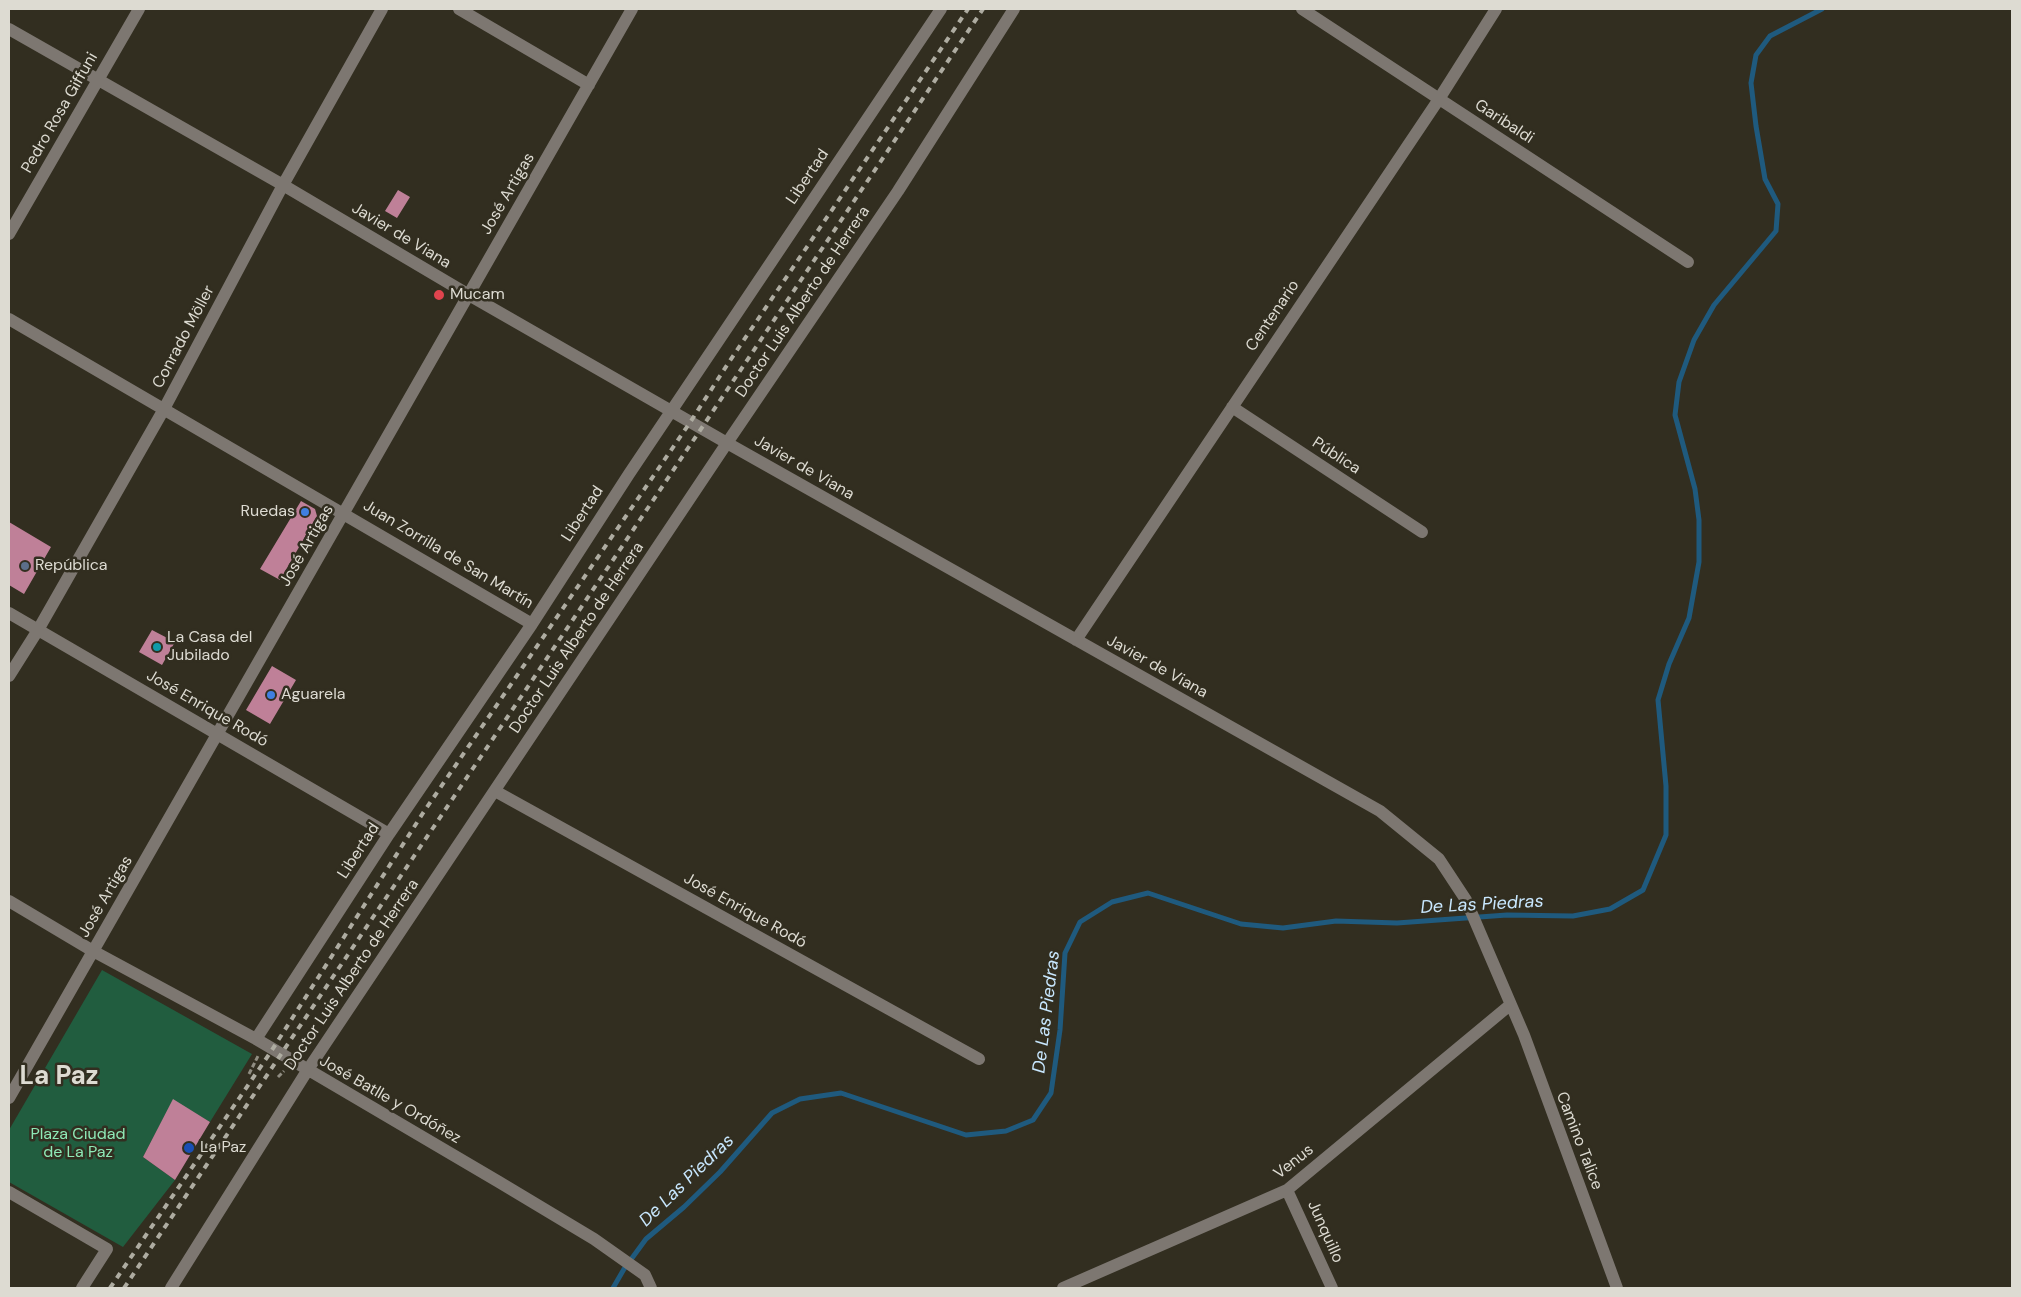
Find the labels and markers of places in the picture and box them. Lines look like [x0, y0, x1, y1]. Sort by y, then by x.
place label: Mucam [450, 285, 505, 305]
marker: Mucam [432, 288, 446, 302]
place label: Ruedas [240, 502, 295, 522]
marker: Ruedas [299, 506, 311, 518]
place label: República [35, 556, 108, 576]
marker: República [19, 560, 31, 572]
place label: La Casa del Jubilado [167, 628, 252, 666]
marker: La Casa del Jubilado [151, 641, 163, 653]
place label: Aguarela [281, 685, 345, 705]
marker: Aguarela [265, 689, 277, 701]
place label: La Paz [200, 1138, 246, 1158]
marker: La Paz [182, 1141, 196, 1155]

